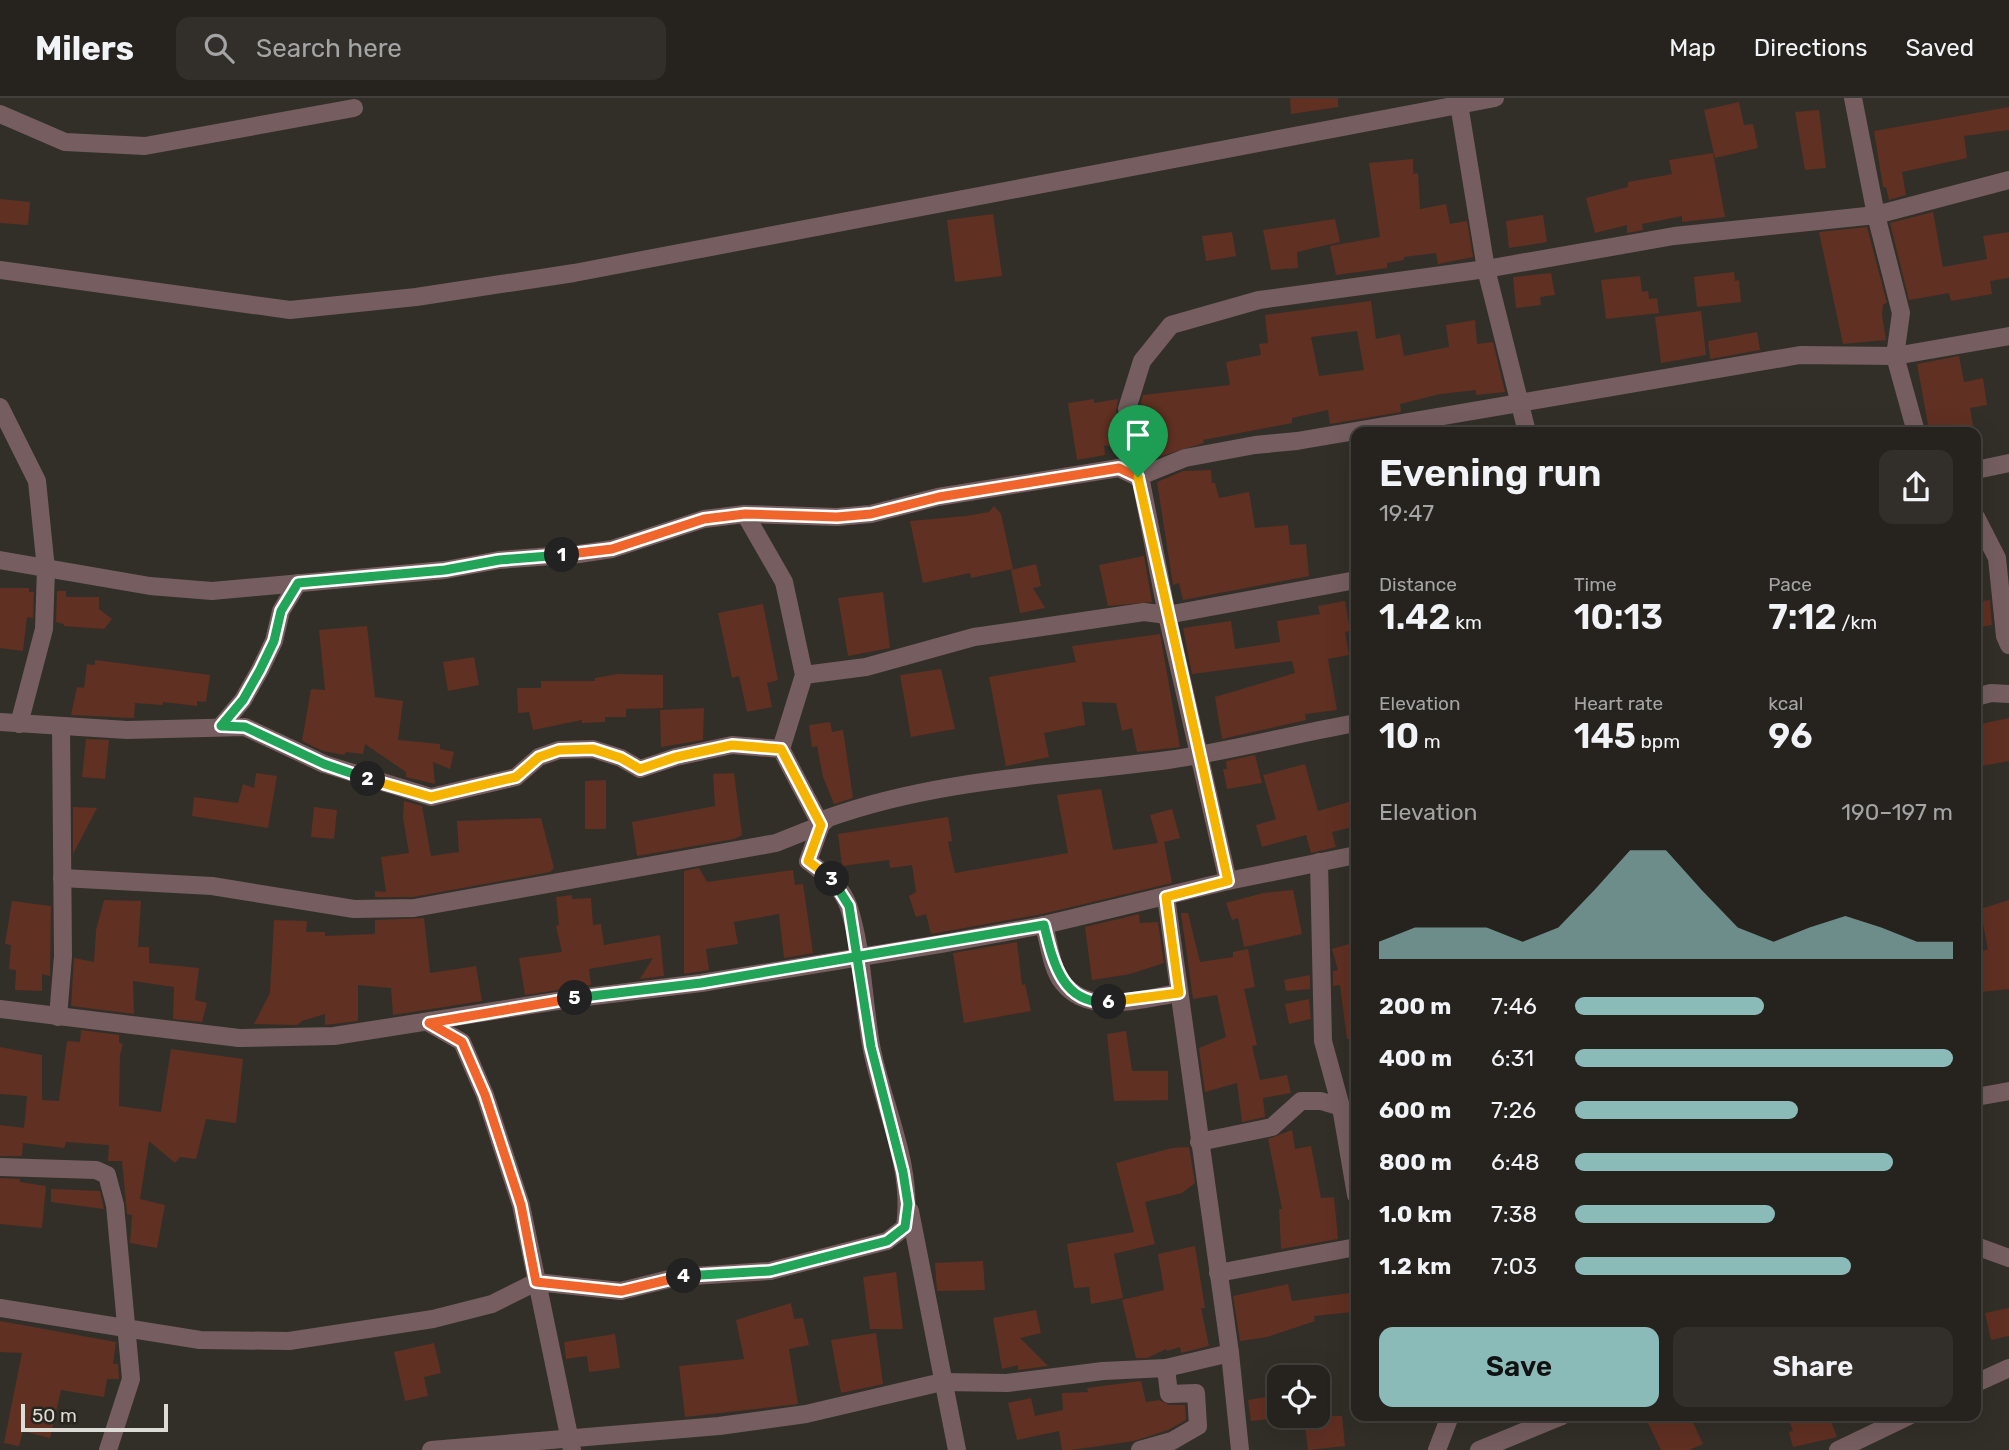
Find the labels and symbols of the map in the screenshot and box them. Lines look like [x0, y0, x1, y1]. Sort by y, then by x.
pin [1108, 405, 1168, 477]
pin: 1 [544, 538, 580, 573]
pin: 2 [350, 762, 386, 796]
pin: 3 [814, 862, 850, 896]
pin: 5 [558, 981, 592, 1016]
pin: 6 [1092, 984, 1126, 1020]
pin: 4 [666, 1258, 702, 1294]
scale bar [21, 1401, 168, 1433]

